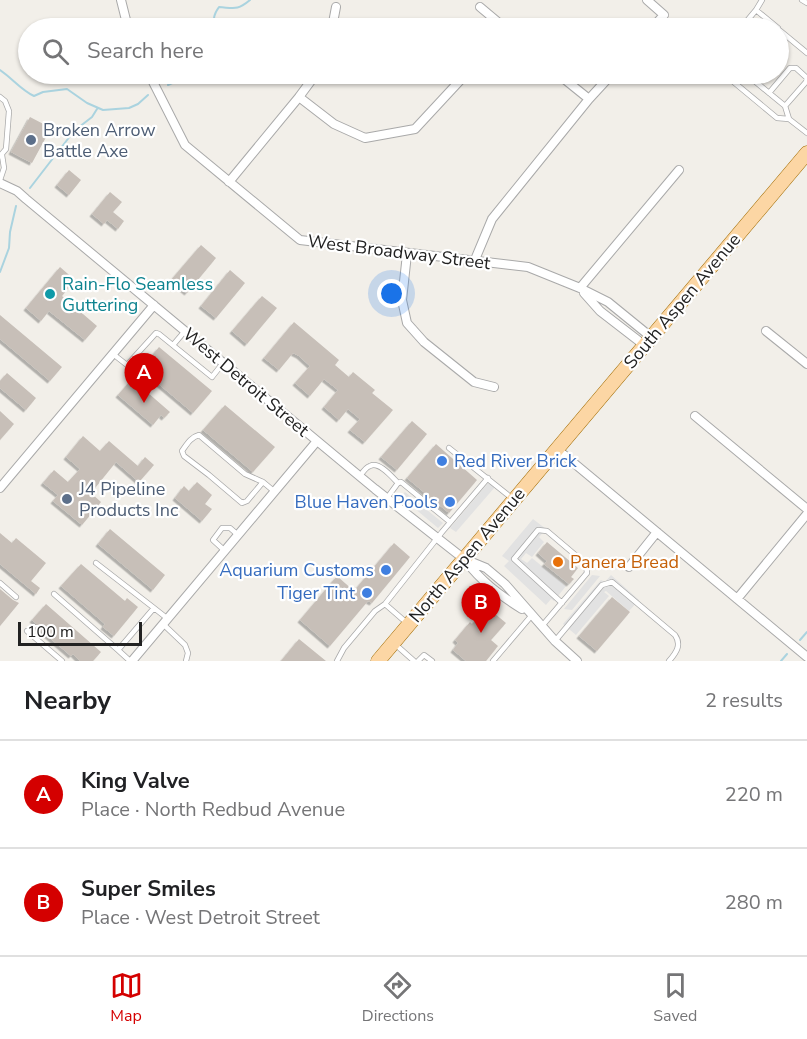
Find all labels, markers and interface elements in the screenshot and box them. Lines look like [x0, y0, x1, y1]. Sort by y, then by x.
search box [18, 18, 789, 84]
icon: search [39, 35, 72, 68]
text: Search here [87, 36, 204, 66]
place label: Broken Arrow Battle Axe [43, 118, 156, 163]
marker: Broken Arrow Battle Axe [24, 133, 38, 147]
street label: South Aspen Avenue [618, 228, 746, 374]
street label: West Broadway Street [306, 229, 492, 275]
place label: Rain-Flo Seamless Guttering [62, 272, 213, 317]
your location [377, 279, 406, 308]
marker: Rain-Flo Seamless Guttering [43, 287, 57, 301]
street label: West Detroit Street [178, 322, 315, 442]
pin: A [124, 354, 164, 403]
place label: Red River Brick [454, 449, 578, 473]
marker: Red River Brick [435, 454, 449, 468]
place label: J4 Pipeline Products Inc [78, 477, 178, 522]
street label: North Aspen Avenue [403, 482, 531, 628]
place label: Blue Haven Pools [295, 490, 438, 514]
marker: J4 Pipeline Products Inc [60, 492, 74, 506]
marker: Blue Haven Pools [443, 495, 457, 509]
place label: Panera Bread [570, 550, 679, 574]
marker: Panera Bread [551, 555, 565, 569]
place label: Aquarium Customs [219, 558, 374, 582]
marker: Aquarium Customs [379, 563, 393, 577]
place label: Tiger Tint [277, 581, 356, 605]
pin: B [462, 584, 500, 633]
marker: Tiger Tint [360, 586, 374, 600]
scale bar [18, 619, 142, 646]
text: 100 m [27, 621, 74, 643]
text: Nearby [24, 683, 111, 718]
text: 2 results [705, 687, 783, 714]
text: King Valve [81, 766, 190, 796]
text: A [36, 781, 51, 808]
text: 220 m [725, 781, 783, 808]
text: Place · North Redbud Avenue [81, 796, 345, 823]
text: Super Smiles [81, 874, 216, 904]
text: B [37, 889, 50, 916]
text: 280 m [725, 889, 783, 916]
text: Place · West Detroit Street [81, 904, 320, 931]
tab: Map [110, 969, 143, 1027]
tab: Directions [362, 969, 434, 1027]
tab: Saved [653, 969, 697, 1027]

